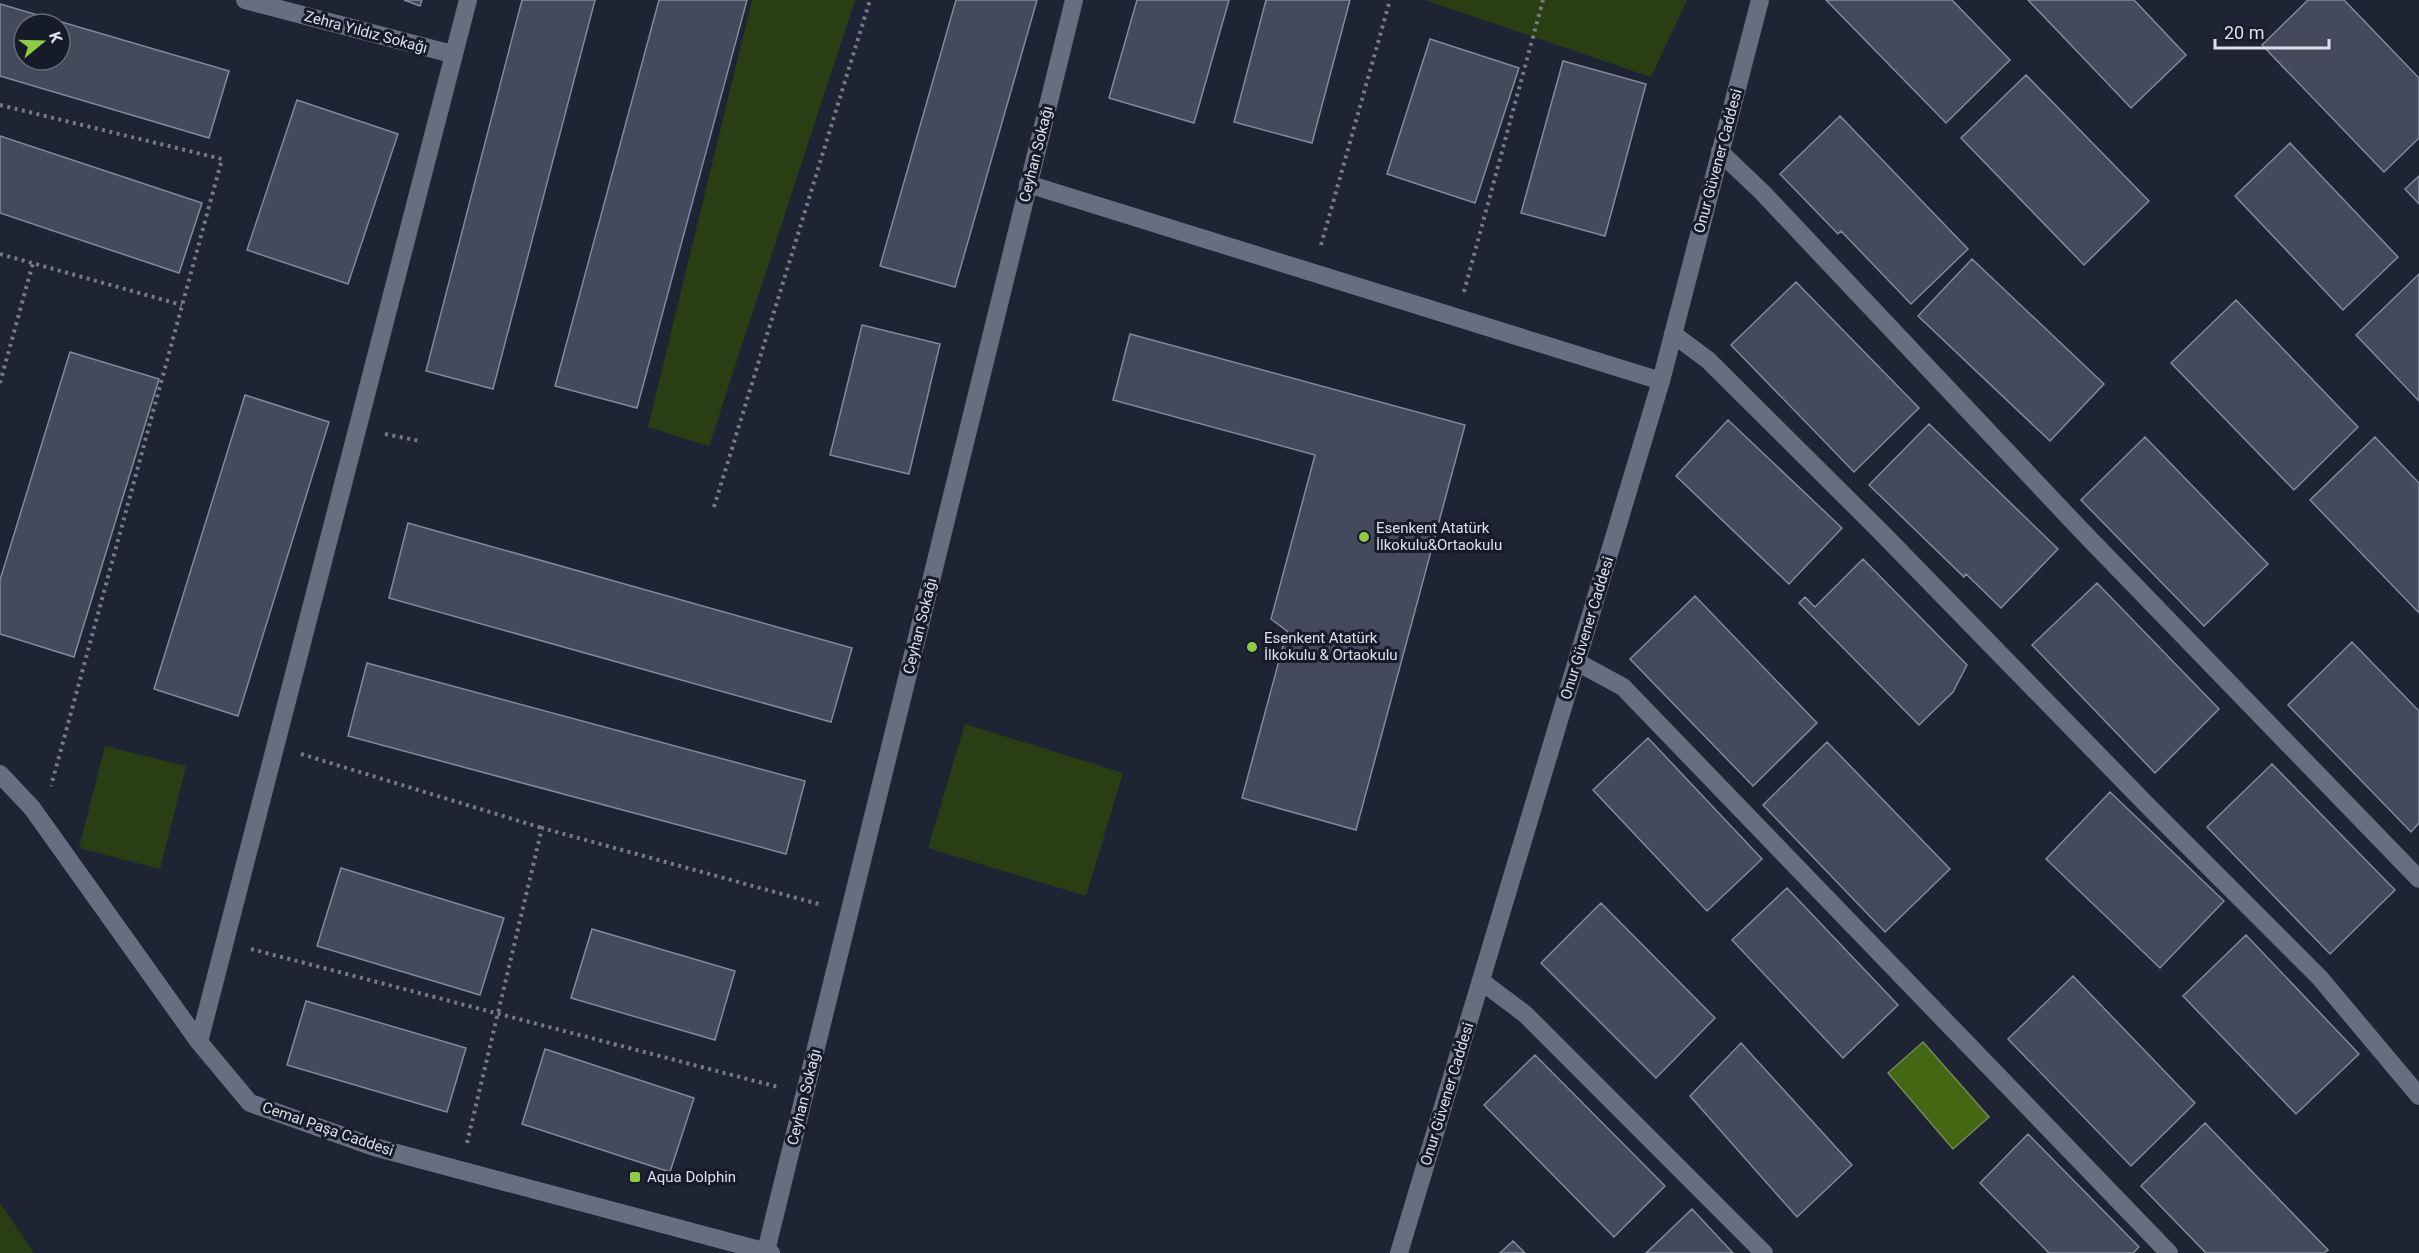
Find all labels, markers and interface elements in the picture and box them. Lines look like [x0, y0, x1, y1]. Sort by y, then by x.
street label: Zehra Yıldız Sokağı [302, 7, 430, 57]
north arrow [12, 12, 72, 72]
scale bar [2215, 12, 2329, 50]
text: 20 m [2224, 22, 2264, 43]
text: K [45, 29, 67, 46]
street label: Onur Güvener Caddesi [1690, 87, 1746, 235]
street label: Ceyhan Sokağı [1015, 104, 1057, 204]
place label: Esenkent Atatürk İlkokulu&Ortaokulu [1376, 519, 1502, 554]
marker: Esenkent Atatürk İlkokulu&Ortaokulu [1357, 530, 1371, 544]
street label: Onur Güvener Caddesi [1557, 554, 1617, 702]
street label: Ceyhan Sokağı [899, 576, 941, 676]
place label: Esenkent Atatürk İlkokulu & Ortaokulu [1264, 629, 1398, 664]
marker: Esenkent Atatürk İlkokulu & Ortaokulu [1245, 640, 1259, 654]
street label: Onur Güvener Caddesi [1417, 1020, 1477, 1168]
street label: Ceyhan Sokağı [783, 1047, 825, 1147]
street label: Cemal Paşa Caddesi [260, 1098, 396, 1160]
place label: Aqua Dolphin [647, 1168, 736, 1186]
marker: Aqua Dolphin [628, 1170, 642, 1184]

